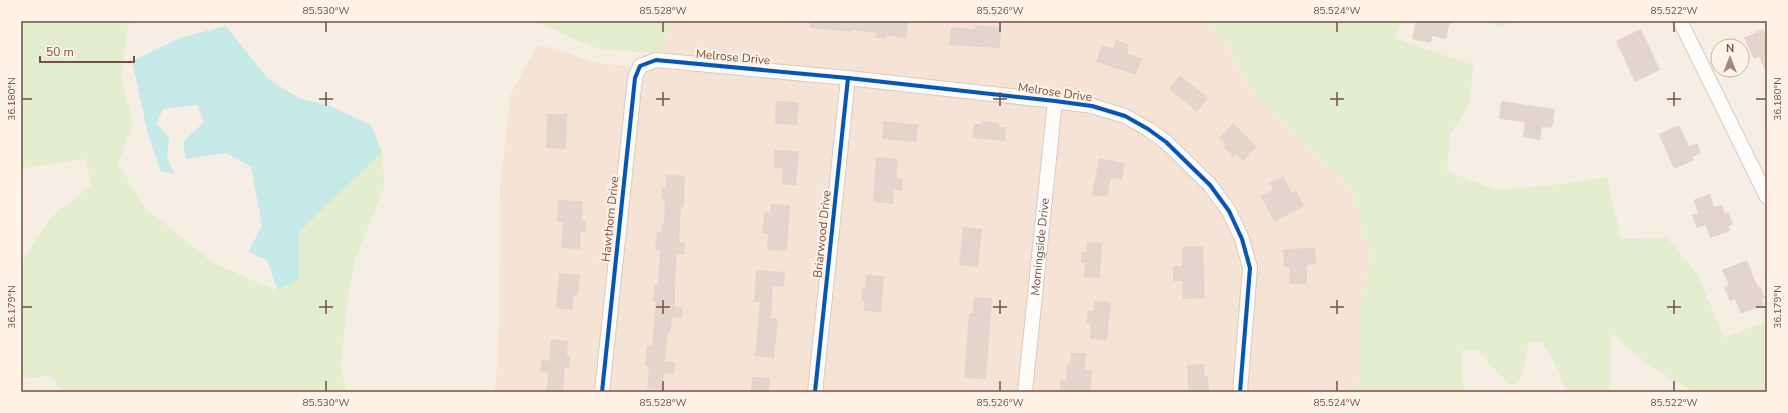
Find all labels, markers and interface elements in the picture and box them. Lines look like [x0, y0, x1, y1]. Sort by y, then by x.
text: 85.530°W [302, 4, 350, 18]
text: 85.528°W [639, 4, 687, 18]
text: 85.526°W [976, 4, 1024, 18]
text: 85.524°W [1313, 4, 1361, 18]
text: 85.522°W [1650, 4, 1698, 18]
scale bar [40, 38, 134, 64]
north arrow [1710, 38, 1750, 78]
text: N [1726, 41, 1734, 56]
text: 50 m [46, 44, 74, 60]
street label: Melrose Drive [695, 46, 771, 68]
text: 36.180°N [5, 77, 19, 121]
text: 36.180°N [1771, 77, 1785, 121]
street label: Melrose Drive [1017, 79, 1093, 105]
street label: Hawthorn Drive [598, 175, 622, 263]
street label: Briarwood Drive [809, 189, 835, 279]
street label: Morningside Drive [1027, 197, 1053, 296]
text: 36.179°N [5, 285, 19, 329]
text: 36.179°N [1771, 285, 1785, 329]
text: 85.530°W [302, 396, 350, 410]
text: 85.528°W [639, 396, 687, 410]
text: 85.526°W [976, 396, 1024, 410]
text: 85.524°W [1313, 396, 1361, 410]
text: 85.522°W [1650, 396, 1698, 410]

